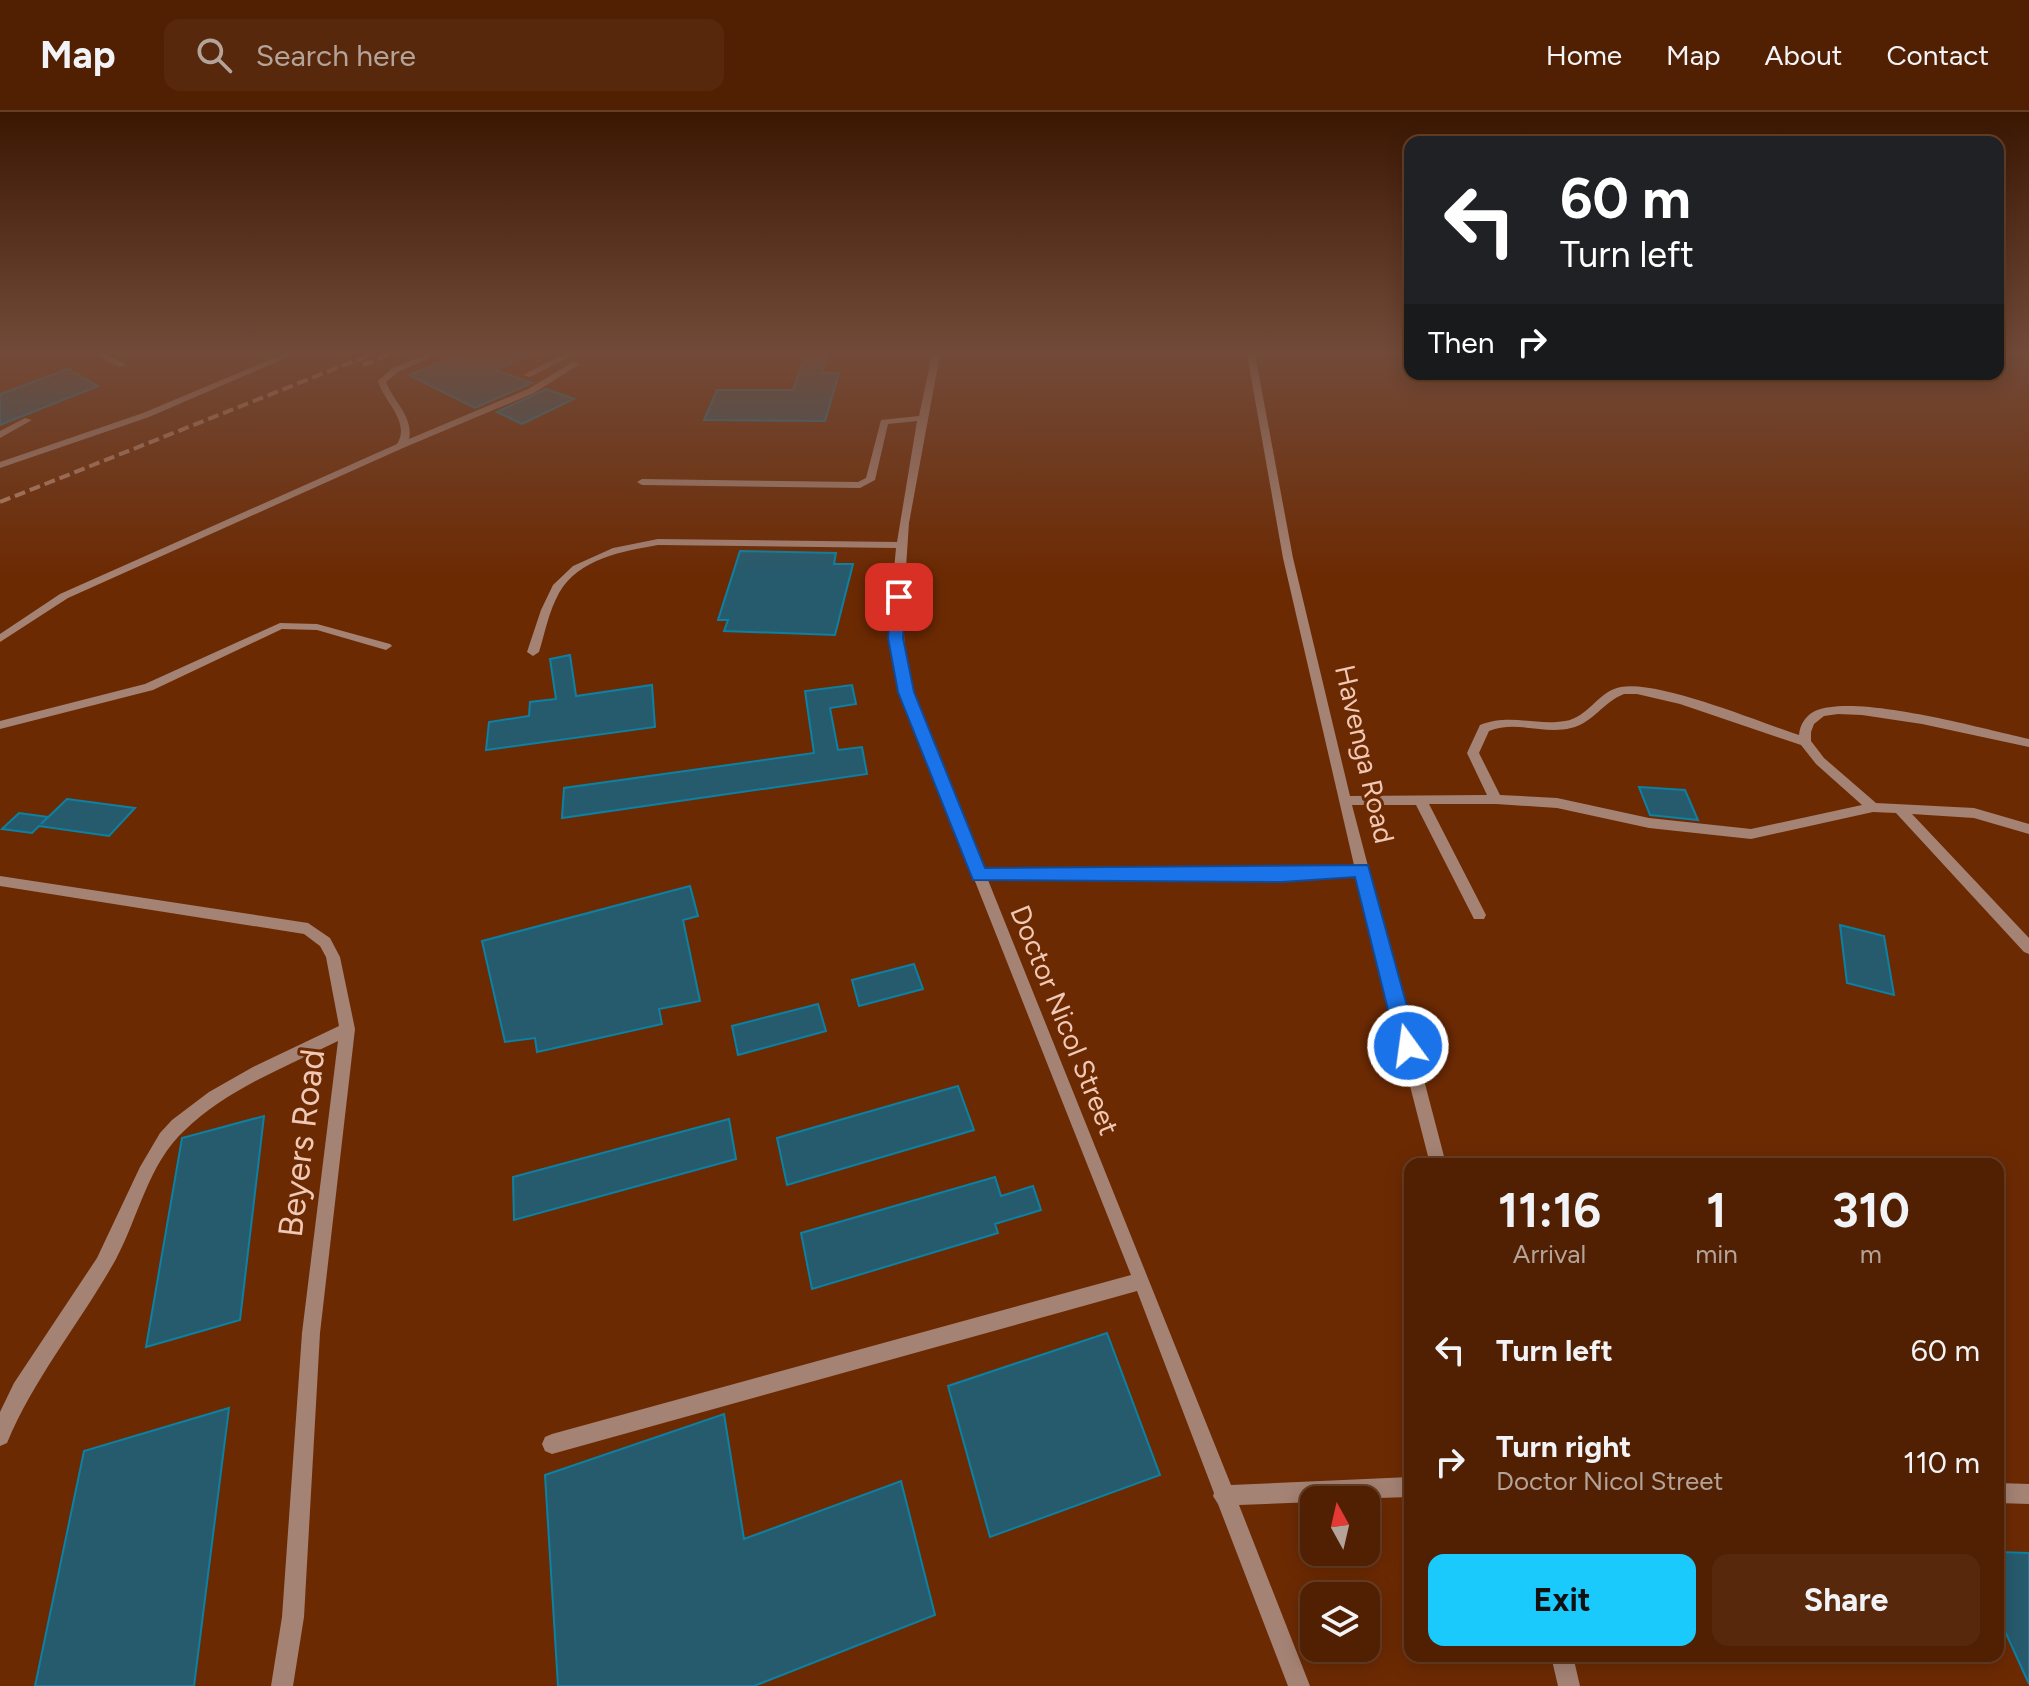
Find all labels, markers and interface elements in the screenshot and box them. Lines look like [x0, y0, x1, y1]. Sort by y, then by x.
search box [164, 19, 724, 91]
text: Map [40, 32, 116, 78]
icon: search [192, 33, 236, 77]
text: Search here [256, 37, 416, 74]
text: Home [1546, 38, 1622, 72]
text: Map [1666, 38, 1721, 72]
text: About [1765, 38, 1842, 72]
text: Contact [1886, 38, 1989, 72]
text: 60 m [1560, 165, 1691, 232]
icon: left [1428, 168, 1532, 272]
text: Turn left [1560, 233, 1694, 276]
icon: right [1510, 320, 1554, 364]
text: Then [1428, 324, 1494, 361]
pin [865, 563, 933, 631]
icon: arrive [877, 575, 921, 619]
street label: Havenga Road [1328, 661, 1402, 847]
street label: Doctor Nicol Street [1003, 900, 1127, 1140]
position arrow [1366, 1004, 1450, 1088]
street label: Beyers Road [270, 1047, 333, 1239]
text: 11:16 [1498, 1181, 1601, 1239]
text: 1 [1706, 1181, 1727, 1239]
text: 310 [1832, 1181, 1910, 1239]
text: Arrival [1513, 1238, 1586, 1270]
text: min [1695, 1238, 1738, 1270]
text: m [1860, 1238, 1882, 1270]
icon: left [1428, 1328, 1472, 1372]
text: Turn left [1496, 1332, 1613, 1369]
text: 60 m [1911, 1332, 1980, 1369]
text: Turn right [1496, 1428, 1631, 1465]
icon: right [1428, 1440, 1472, 1484]
text: 110 m [1903, 1444, 1980, 1481]
text: Doctor Nicol Street [1496, 1465, 1723, 1497]
north arrow [1300, 1486, 1380, 1566]
map controls [1300, 1486, 1380, 1662]
button: Exit [1428, 1554, 1696, 1646]
button: Share [1712, 1554, 1980, 1646]
button: layers [1300, 1582, 1380, 1662]

